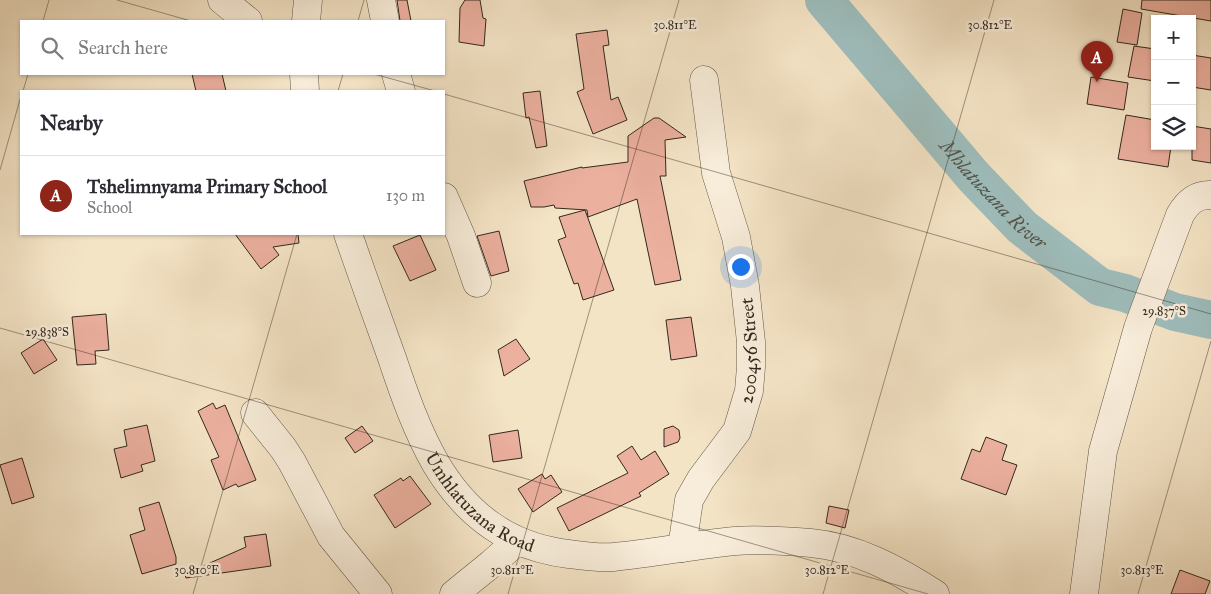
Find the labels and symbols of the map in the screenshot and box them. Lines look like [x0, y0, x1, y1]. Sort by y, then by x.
text: 30.811°E [653, 18, 697, 32]
text: 30.812°E [968, 18, 1013, 32]
pin: A [1081, 41, 1113, 82]
water label: Mhlatuzana River [934, 133, 1052, 255]
your location [728, 254, 754, 280]
street label: 200456 Street [735, 296, 762, 406]
text: 29.837°S [1142, 304, 1186, 318]
text: 29.838°S [25, 325, 69, 339]
street label: Umhlatuzana Road [421, 448, 537, 557]
text: 30.810°E [174, 563, 220, 577]
text: 30.811°E [490, 563, 534, 577]
text: 30.812°E [805, 563, 850, 577]
text: 30.813°E [1120, 563, 1164, 577]

